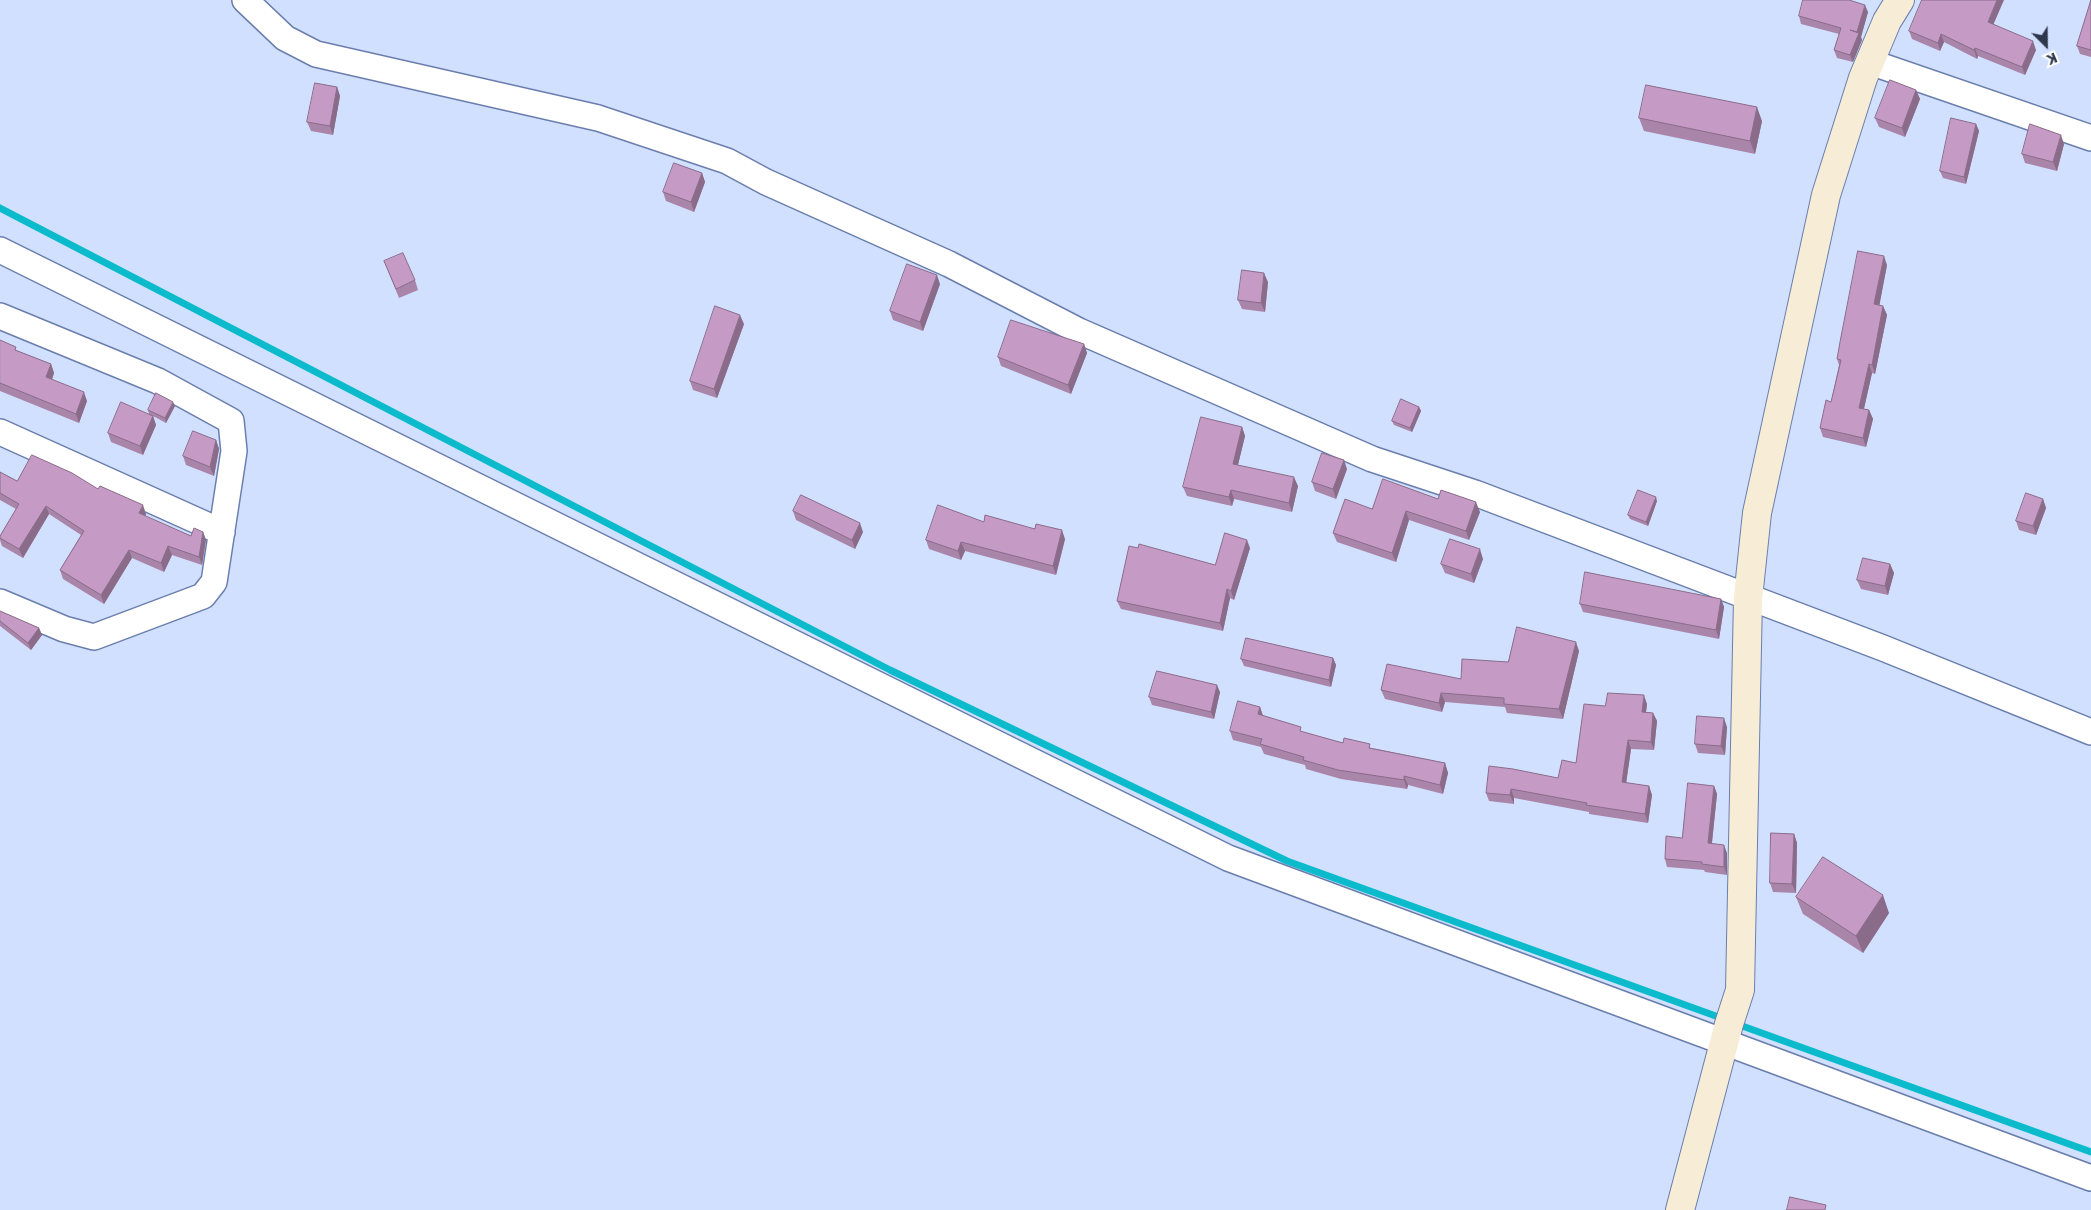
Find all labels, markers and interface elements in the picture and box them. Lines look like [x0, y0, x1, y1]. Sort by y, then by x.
north arrow [2021, 20, 2071, 70]
text: K [2043, 48, 2060, 70]

